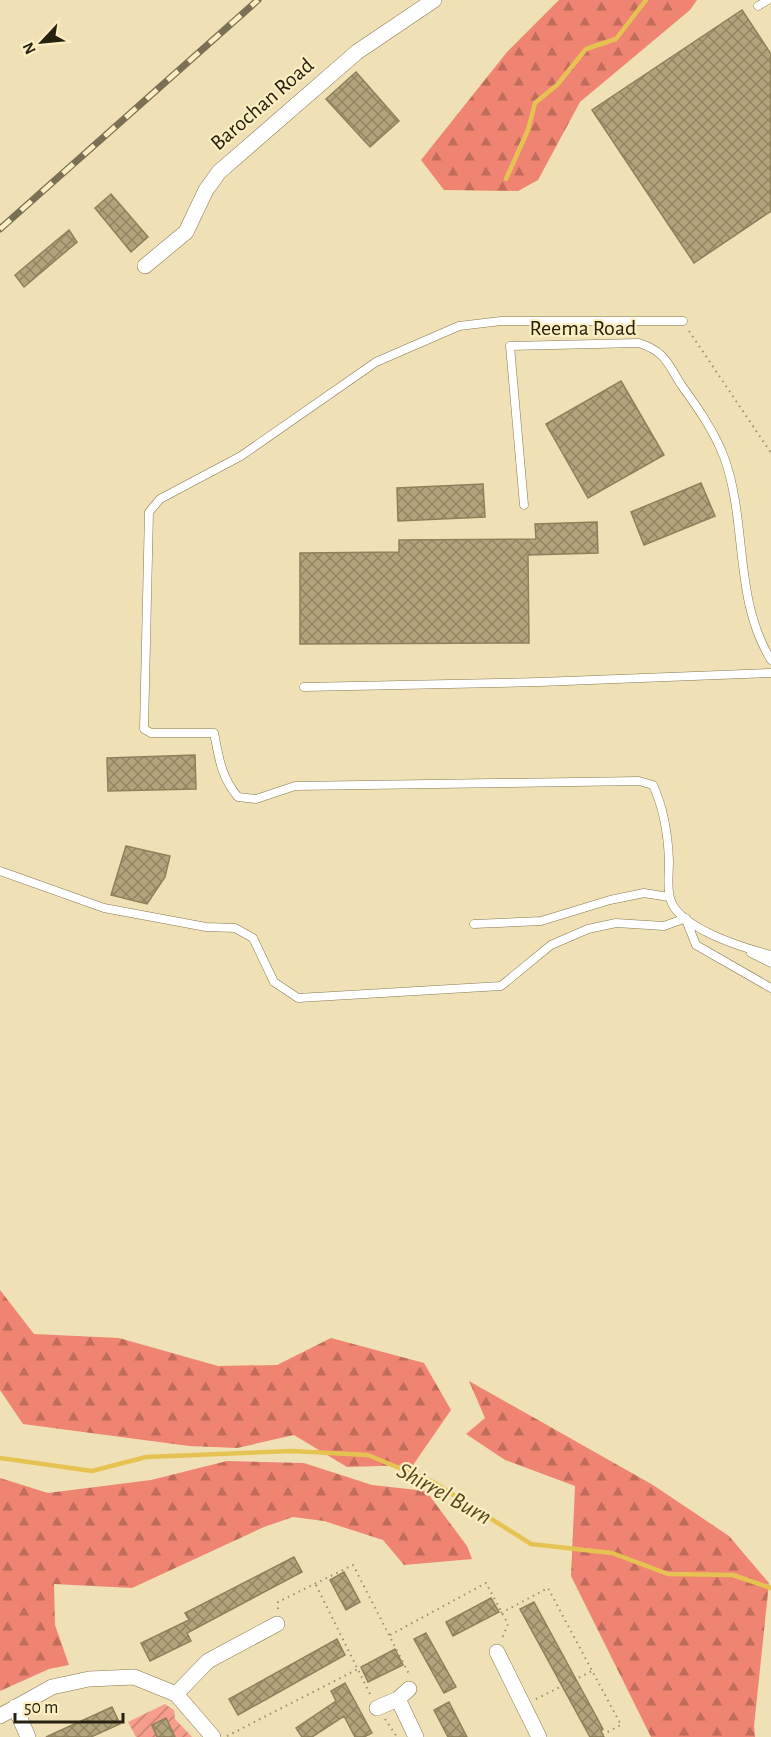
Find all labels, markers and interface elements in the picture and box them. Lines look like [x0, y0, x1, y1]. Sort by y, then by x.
north arrow [12, 12, 72, 72]
text: N [20, 40, 39, 57]
street label: Barochan Road [206, 54, 318, 154]
street label: Reema Road [530, 317, 636, 339]
water label: Shirrel Burn [393, 1458, 495, 1530]
scale bar [15, 1686, 123, 1724]
text: 50 m [24, 1699, 58, 1717]

